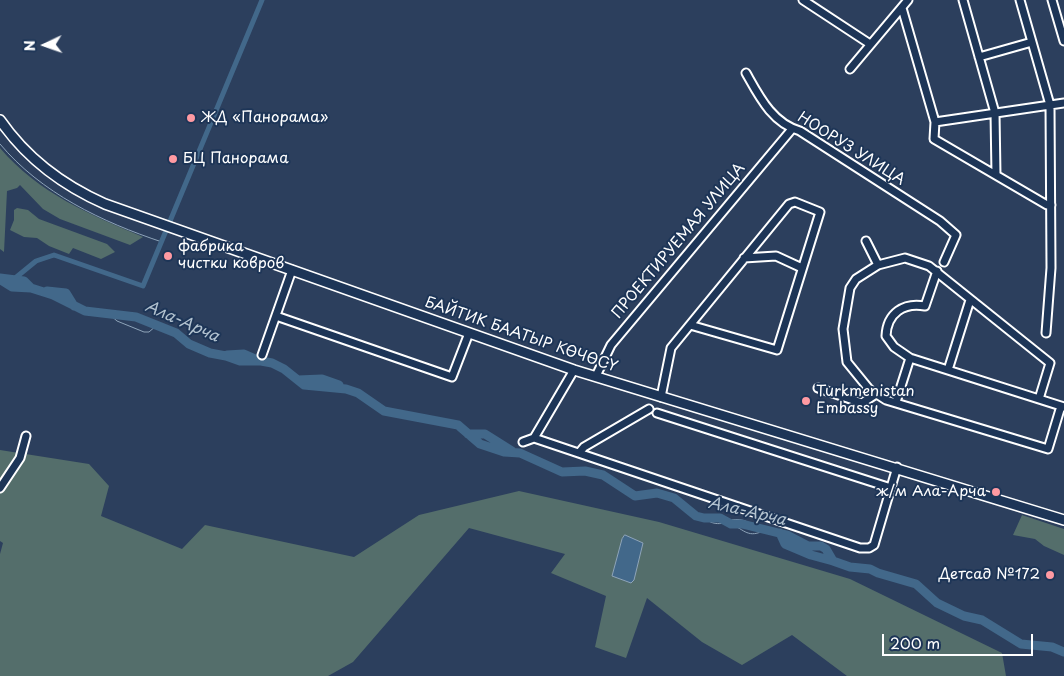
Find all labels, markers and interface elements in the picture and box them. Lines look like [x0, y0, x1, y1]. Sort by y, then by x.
north arrow [20, 20, 70, 70]
text: N [19, 40, 40, 52]
place label: ЖД «Панорама» [201, 109, 328, 127]
street label: НООРУЗ УЛИЦА [794, 109, 908, 189]
marker: ЖД «Панорама» [185, 112, 197, 124]
place label: БЦ Панорама [183, 150, 289, 168]
marker: БЦ Панорама [167, 153, 179, 165]
street label: ПРОЕКТИРУЕМАЯ УЛИЦА [609, 160, 749, 322]
place label: фабрика чистки ковров [178, 238, 284, 273]
marker: фабрика чистки ковров [162, 250, 174, 262]
street label: БАЙТИК БААТЫР КӨЧӨСҮ [422, 293, 620, 377]
water label: Ала-Арча [142, 297, 222, 347]
place label: Turkmenistan Embassy [816, 383, 915, 418]
marker: Turkmenistan Embassy [800, 395, 812, 407]
place label: ж/м Ала-Арча [876, 483, 986, 501]
marker: ж/м Ала-Арча [990, 486, 1002, 498]
water label: Ала-Арча [706, 494, 788, 530]
place label: Детсад №172 [939, 566, 1040, 584]
marker: Детсад №172 [1044, 569, 1056, 581]
scale bar [884, 624, 1035, 656]
text: 200 m [890, 631, 940, 654]

